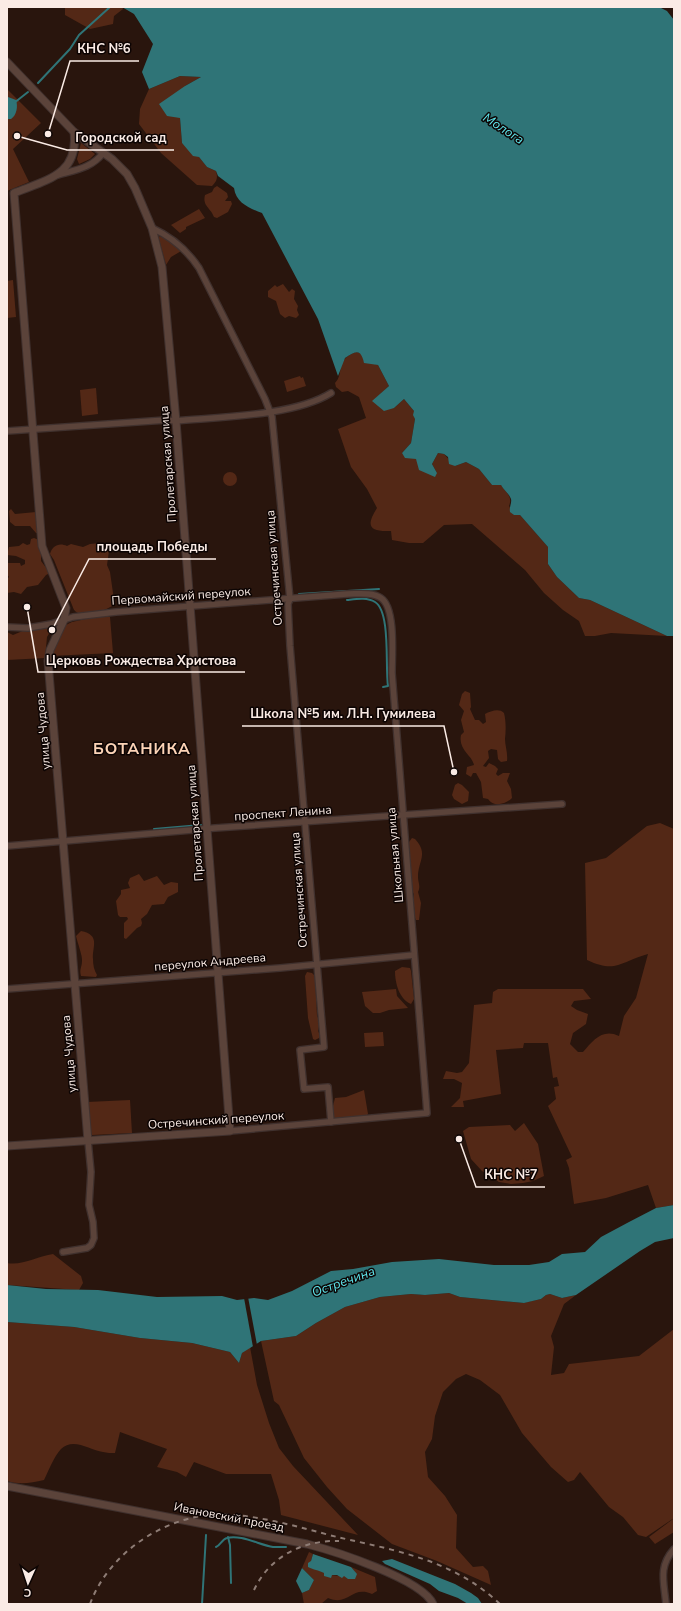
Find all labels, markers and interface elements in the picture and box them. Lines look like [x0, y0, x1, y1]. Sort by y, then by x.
callout: КНС №6 [70, 36, 139, 61]
text: КНС №6 [77, 40, 131, 58]
water label: Молога [479, 109, 528, 149]
callout: Городской сад [67, 125, 174, 150]
text: Городской сад [75, 129, 167, 147]
street label: Пролетарская улица [156, 405, 180, 523]
street label: Остречинская улица [262, 510, 286, 626]
callout: площадь Победы [89, 534, 216, 559]
text: площадь Победы [96, 538, 208, 556]
street label: Первомайский переулок [111, 583, 252, 609]
callout: Церковь Рождества Христова [38, 647, 245, 672]
text: Церковь Рождества Христова [46, 652, 236, 670]
street label: улица Чудова [32, 692, 54, 770]
callout: Школа №5 им. Л.Н. Гумилева [242, 701, 444, 726]
text: Школа №5 им. Л.Н. Гумилева [250, 705, 436, 723]
district label: БОТАНИКА [93, 738, 191, 760]
street label: Пролетарская улица [183, 764, 207, 882]
street label: проспект Ленина [234, 802, 332, 824]
street label: Школьная улица [383, 807, 407, 903]
street label: Остречинская улица [287, 832, 311, 948]
street label: переулок Андреева [153, 949, 267, 975]
street label: улица Чудова [58, 1015, 80, 1093]
street label: Остречинский переулок [147, 1107, 285, 1133]
callout: КНС №7 [476, 1162, 545, 1187]
text: КНС №7 [484, 1166, 538, 1184]
water label: Остречина [309, 1262, 377, 1302]
street label: Ивановский проезд [172, 1498, 286, 1536]
north arrow [8, 1563, 48, 1603]
text: С [23, 1585, 32, 1600]

